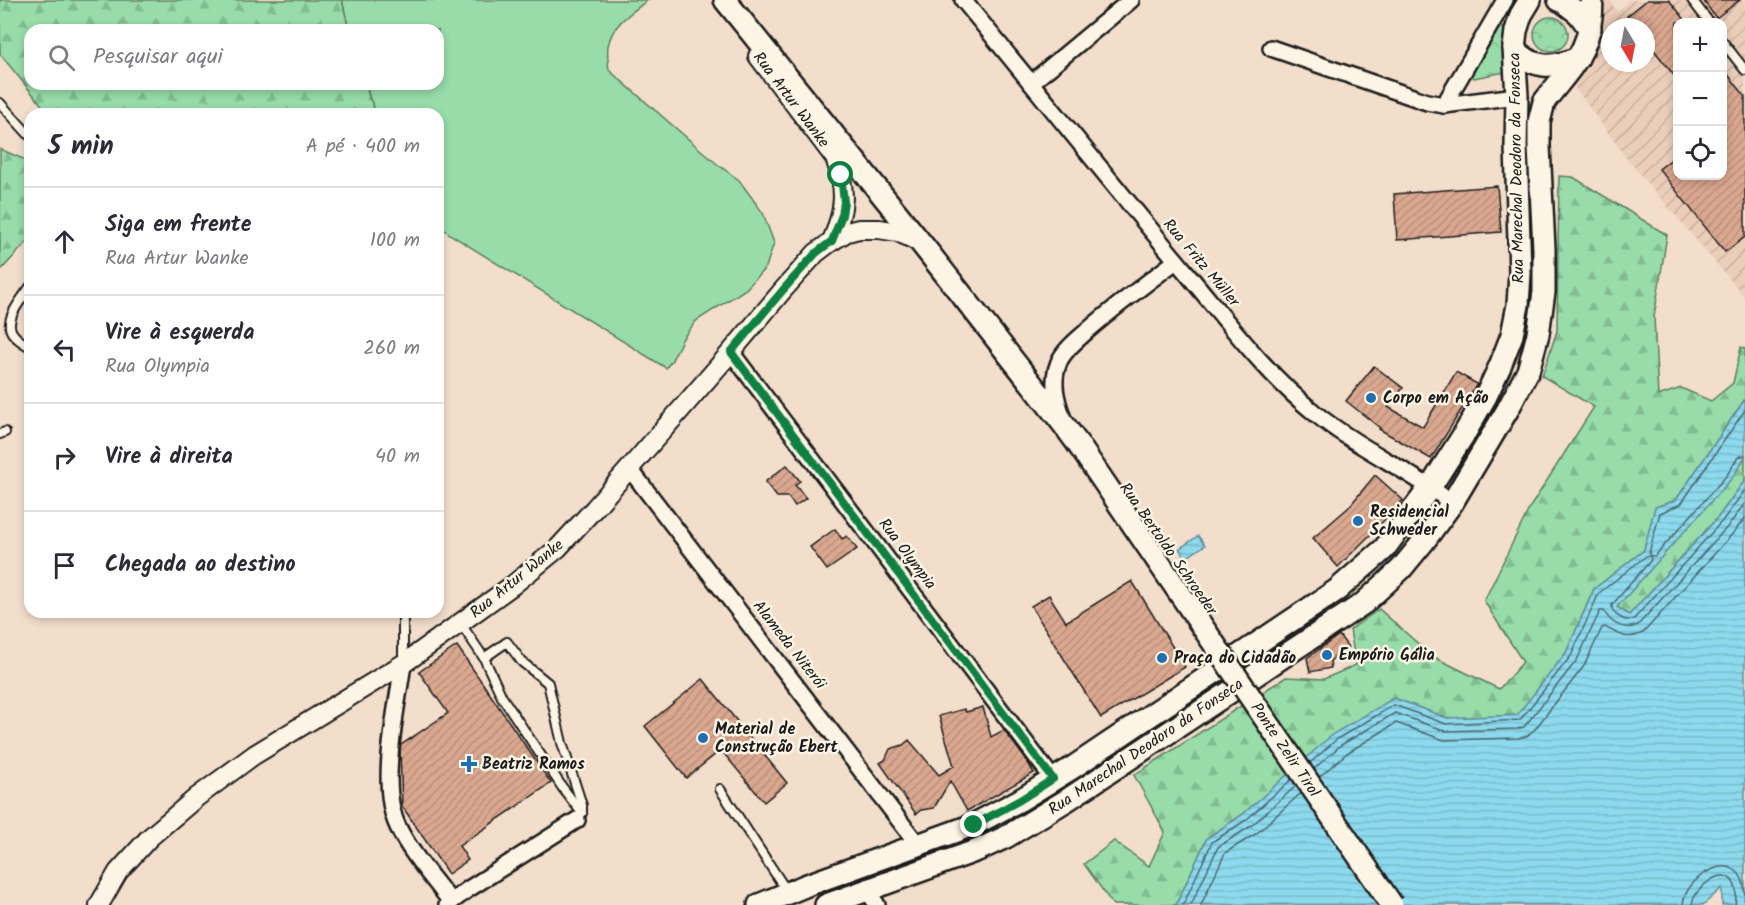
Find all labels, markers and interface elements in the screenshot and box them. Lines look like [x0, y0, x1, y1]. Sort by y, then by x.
north arrow [1601, 18, 1655, 72]
map controls [1673, 18, 1727, 180]
button: + [1673, 18, 1727, 72]
search box [24, 24, 444, 90]
text: Pesquisar aqui [93, 40, 223, 75]
icon: search [45, 41, 78, 74]
street label: Rua Artur Wanke [746, 47, 836, 153]
street label: Rua Marechal Deodoro da Fonseca [1502, 52, 1532, 284]
button: − [1673, 72, 1727, 126]
text: 5 min [48, 126, 114, 168]
button: locate [1673, 126, 1727, 180]
text: A pé · 400 m [306, 131, 420, 163]
route start [827, 161, 853, 187]
text: Siga em frente [105, 208, 251, 243]
street label: Rua Fritz Müller [1156, 213, 1247, 314]
icon: ahead [48, 225, 81, 258]
text: 100 m [370, 225, 420, 257]
text: Rua Artur Wanke [105, 243, 249, 275]
text: Vire à esquerda [105, 316, 254, 351]
icon: left [48, 333, 81, 366]
text: 260 m [363, 333, 420, 365]
text: Rua Olympia [105, 351, 210, 383]
place label: Corpo em Ação [1383, 386, 1489, 411]
marker: Corpo em Ação [1364, 391, 1378, 405]
text: Vire à direita [105, 440, 233, 475]
icon: right [48, 441, 81, 474]
text: 40 m [375, 441, 420, 473]
street label: Rua Bertoldo Schroeder [1113, 477, 1224, 622]
place label: Residencial Schweder [1370, 500, 1449, 543]
street label: Rua Olympia [872, 513, 942, 595]
marker: Residencial Schweder [1351, 514, 1365, 528]
street label: Rua Artur Wanke [465, 533, 569, 625]
text: Chegada ao destino [105, 548, 296, 583]
icon: arrive [48, 549, 81, 582]
street label: Alameda Niterói [746, 595, 833, 696]
place label: Empório Gália [1339, 643, 1435, 668]
place label: Praça do Cidadão [1174, 646, 1296, 671]
marker: Empório Gália [1320, 648, 1334, 662]
marker: Praça do Cidadão [1155, 651, 1169, 665]
street label: Rua Marechal Deodoro da Fonseca [1043, 672, 1249, 822]
street label: Ponte Zelir Tirol [1244, 698, 1326, 803]
place label: Material de Construção Ebert [715, 717, 838, 760]
marker: Material de Construção Ebert [696, 731, 710, 745]
place label: Beatriz Ramos [482, 752, 585, 777]
marker: Beatriz Ramos [460, 755, 478, 773]
route end [960, 811, 986, 837]

